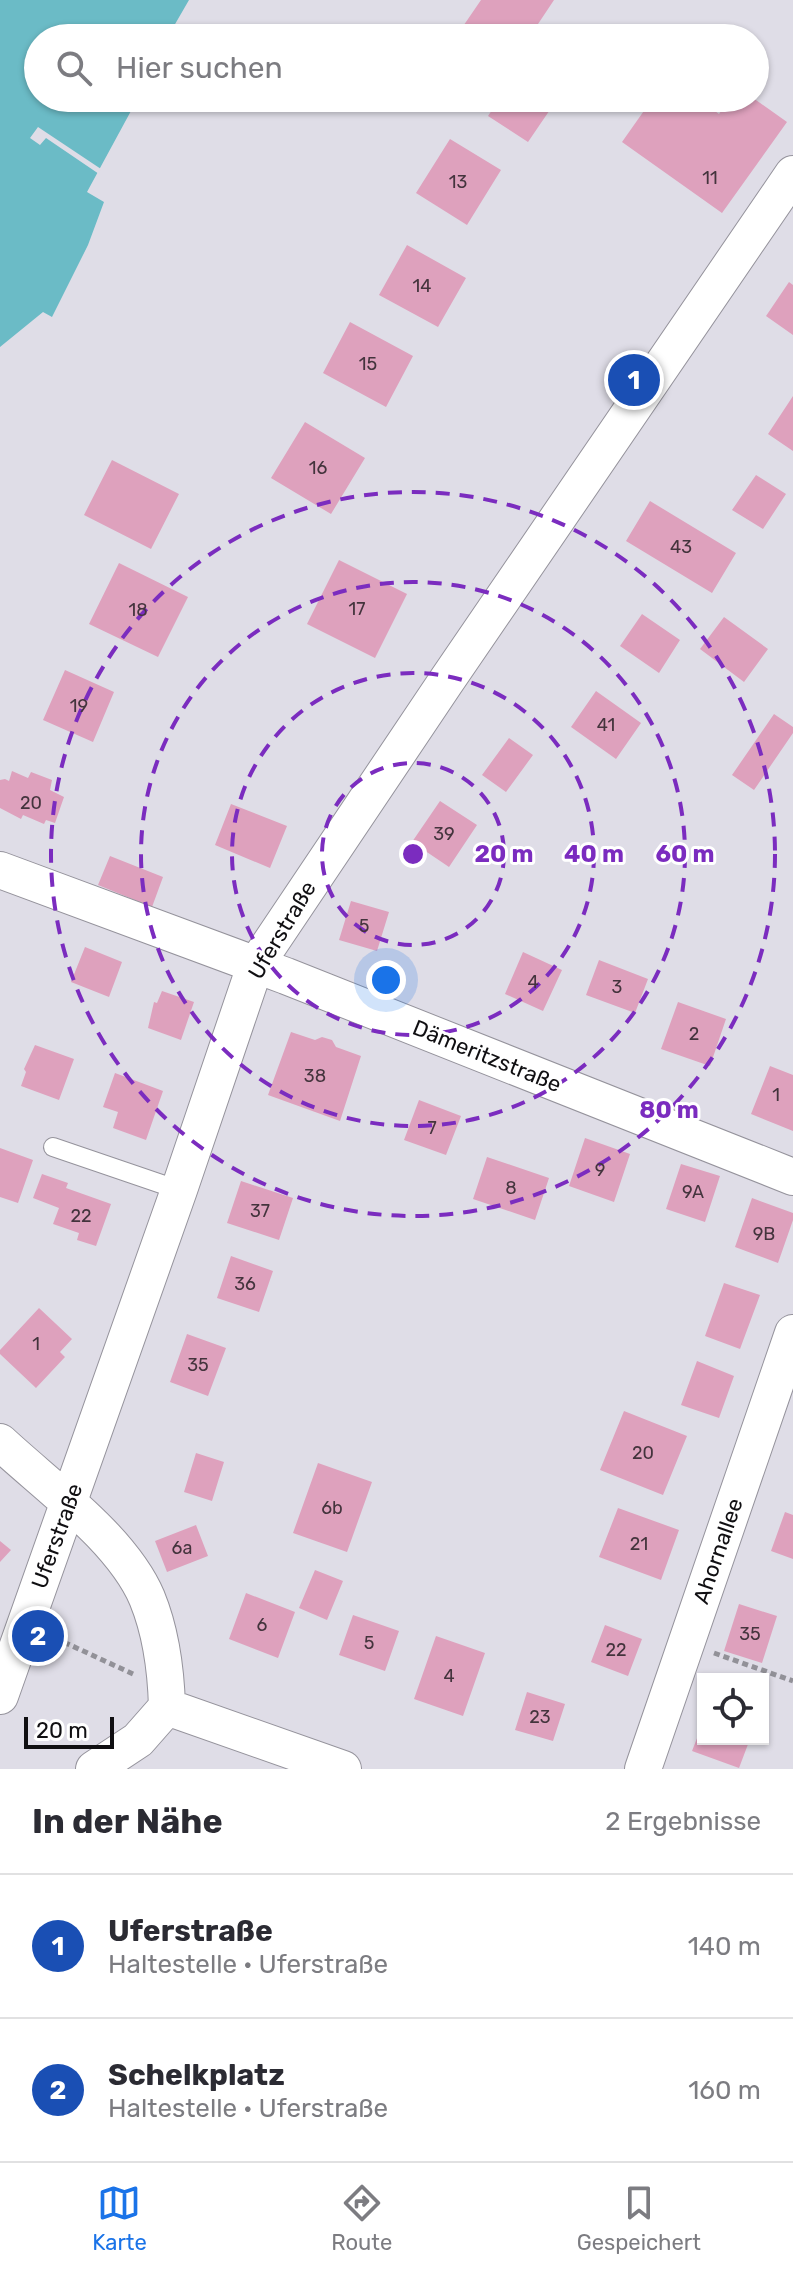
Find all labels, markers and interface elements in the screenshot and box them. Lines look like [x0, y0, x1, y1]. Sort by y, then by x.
search box [24, 24, 769, 112]
icon: search [52, 46, 96, 90]
text: Hier suchen [116, 50, 283, 86]
house number: 11 [702, 167, 718, 189]
house number: 13 [449, 171, 467, 193]
house number: 14 [413, 275, 431, 297]
pin: 1 [608, 350, 660, 410]
house number: 15 [359, 353, 377, 375]
house number: 16 [309, 457, 327, 479]
house number: 43 [670, 536, 692, 558]
house number: 17 [349, 598, 365, 620]
house number: 18 [128, 599, 148, 621]
house number: 19 [70, 695, 88, 717]
house number: 41 [597, 714, 615, 736]
house number: 20 [20, 792, 42, 814]
house number: 39 [433, 823, 455, 845]
centre of rings [399, 840, 427, 868]
text: 20 m [474, 840, 534, 868]
text: 40 m [564, 840, 624, 868]
text: 60 m [655, 840, 715, 868]
street label: Uferstraße [242, 876, 322, 984]
house number: 5 [359, 915, 369, 937]
your location [366, 960, 406, 1000]
house number: 4 [527, 971, 539, 993]
house number: 3 [612, 976, 622, 998]
street label: Dämeritzstraße [409, 1014, 565, 1098]
house number: 2 [689, 1023, 699, 1045]
house number: 38 [304, 1065, 326, 1087]
house number: 1 [772, 1084, 780, 1106]
text: 80 m [639, 1096, 699, 1124]
house number: 7 [427, 1117, 437, 1139]
house number: 9 [595, 1159, 605, 1181]
house number: 8 [505, 1177, 517, 1199]
house number: 9A [682, 1181, 704, 1203]
house number: 37 [250, 1200, 270, 1222]
house number: 22 [70, 1205, 92, 1227]
house number: 9B [753, 1223, 775, 1245]
house number: 36 [234, 1273, 256, 1295]
house number: 1 [32, 1333, 40, 1355]
house number: 35 [187, 1354, 209, 1376]
house number: 20 [632, 1442, 654, 1464]
street label: Uferstraße [26, 1480, 88, 1592]
street label: Ahornallee [687, 1495, 749, 1607]
house number: 6b [321, 1497, 343, 1519]
house number: 21 [630, 1533, 648, 1555]
house number: 6a [172, 1537, 192, 1559]
pin: 2 [12, 1606, 64, 1666]
house number: 6 [257, 1614, 268, 1636]
house number: 35 [739, 1623, 761, 1645]
house number: 5 [364, 1632, 374, 1654]
house number: 22 [605, 1639, 627, 1661]
house number: 4 [443, 1665, 455, 1687]
map controls [697, 1673, 769, 1745]
button: locate [697, 1673, 769, 1745]
house number: 23 [529, 1706, 551, 1728]
scale bar [24, 1713, 114, 1749]
text: 20 m [36, 1717, 88, 1744]
text: In der Nähe [32, 1801, 223, 1842]
text: 2 Ergebnisse [605, 1806, 761, 1837]
text: Uferstraße [108, 1913, 273, 1949]
text: 1 [52, 1931, 64, 1962]
text: 140 m [688, 1931, 761, 1962]
text: Haltestelle · Uferstraße [108, 1949, 388, 1980]
text: Schelkplatz [108, 2057, 285, 2093]
text: 2 [50, 2075, 66, 2106]
text: 160 m [688, 2075, 761, 2106]
text: Haltestelle · Uferstraße [108, 2093, 388, 2124]
tab: Karte [92, 2181, 147, 2256]
tab: Route [331, 2181, 392, 2256]
tab: Gespeichert [577, 2181, 701, 2256]

